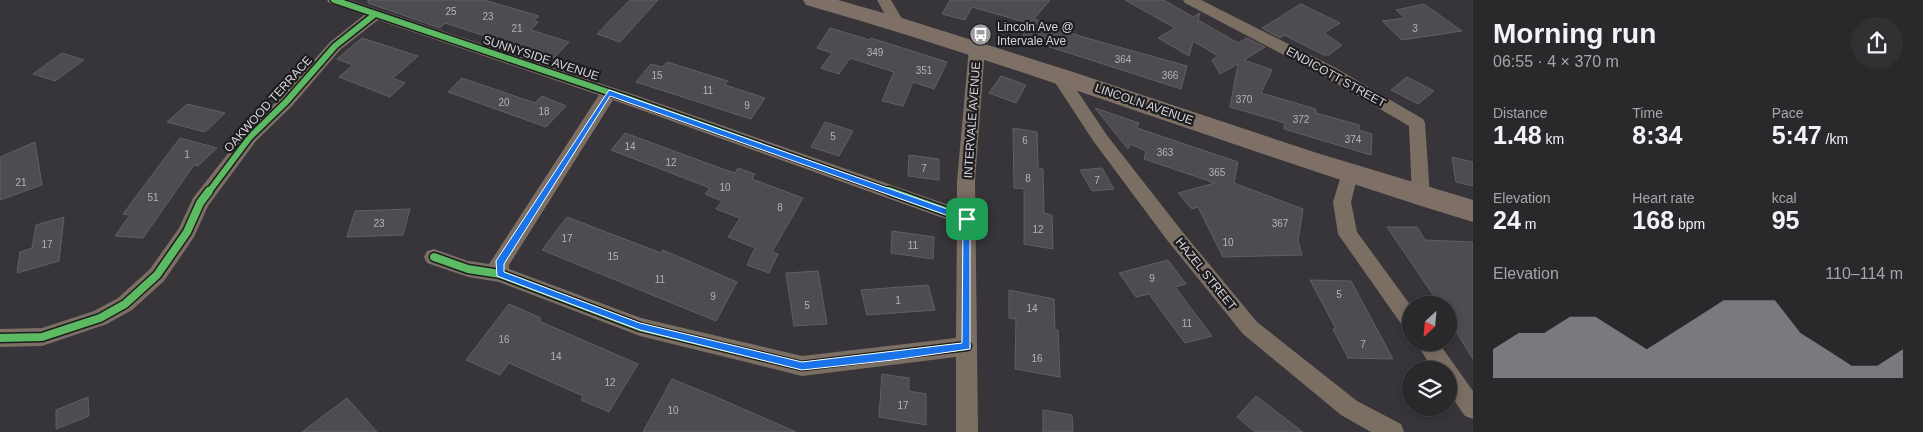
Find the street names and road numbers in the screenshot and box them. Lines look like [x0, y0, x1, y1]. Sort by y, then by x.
street label: SUNNYSIDE AVENUE [481, 33, 601, 83]
street label: ENDICOTT STREET [1284, 44, 1389, 111]
street label: OAKWOOD TERRACE [221, 53, 315, 155]
street label: INTERVALE AVENUE [961, 61, 983, 179]
street label: LINCOLN AVENUE [1093, 81, 1195, 127]
street label: HAZEL STREET [1173, 235, 1240, 313]

